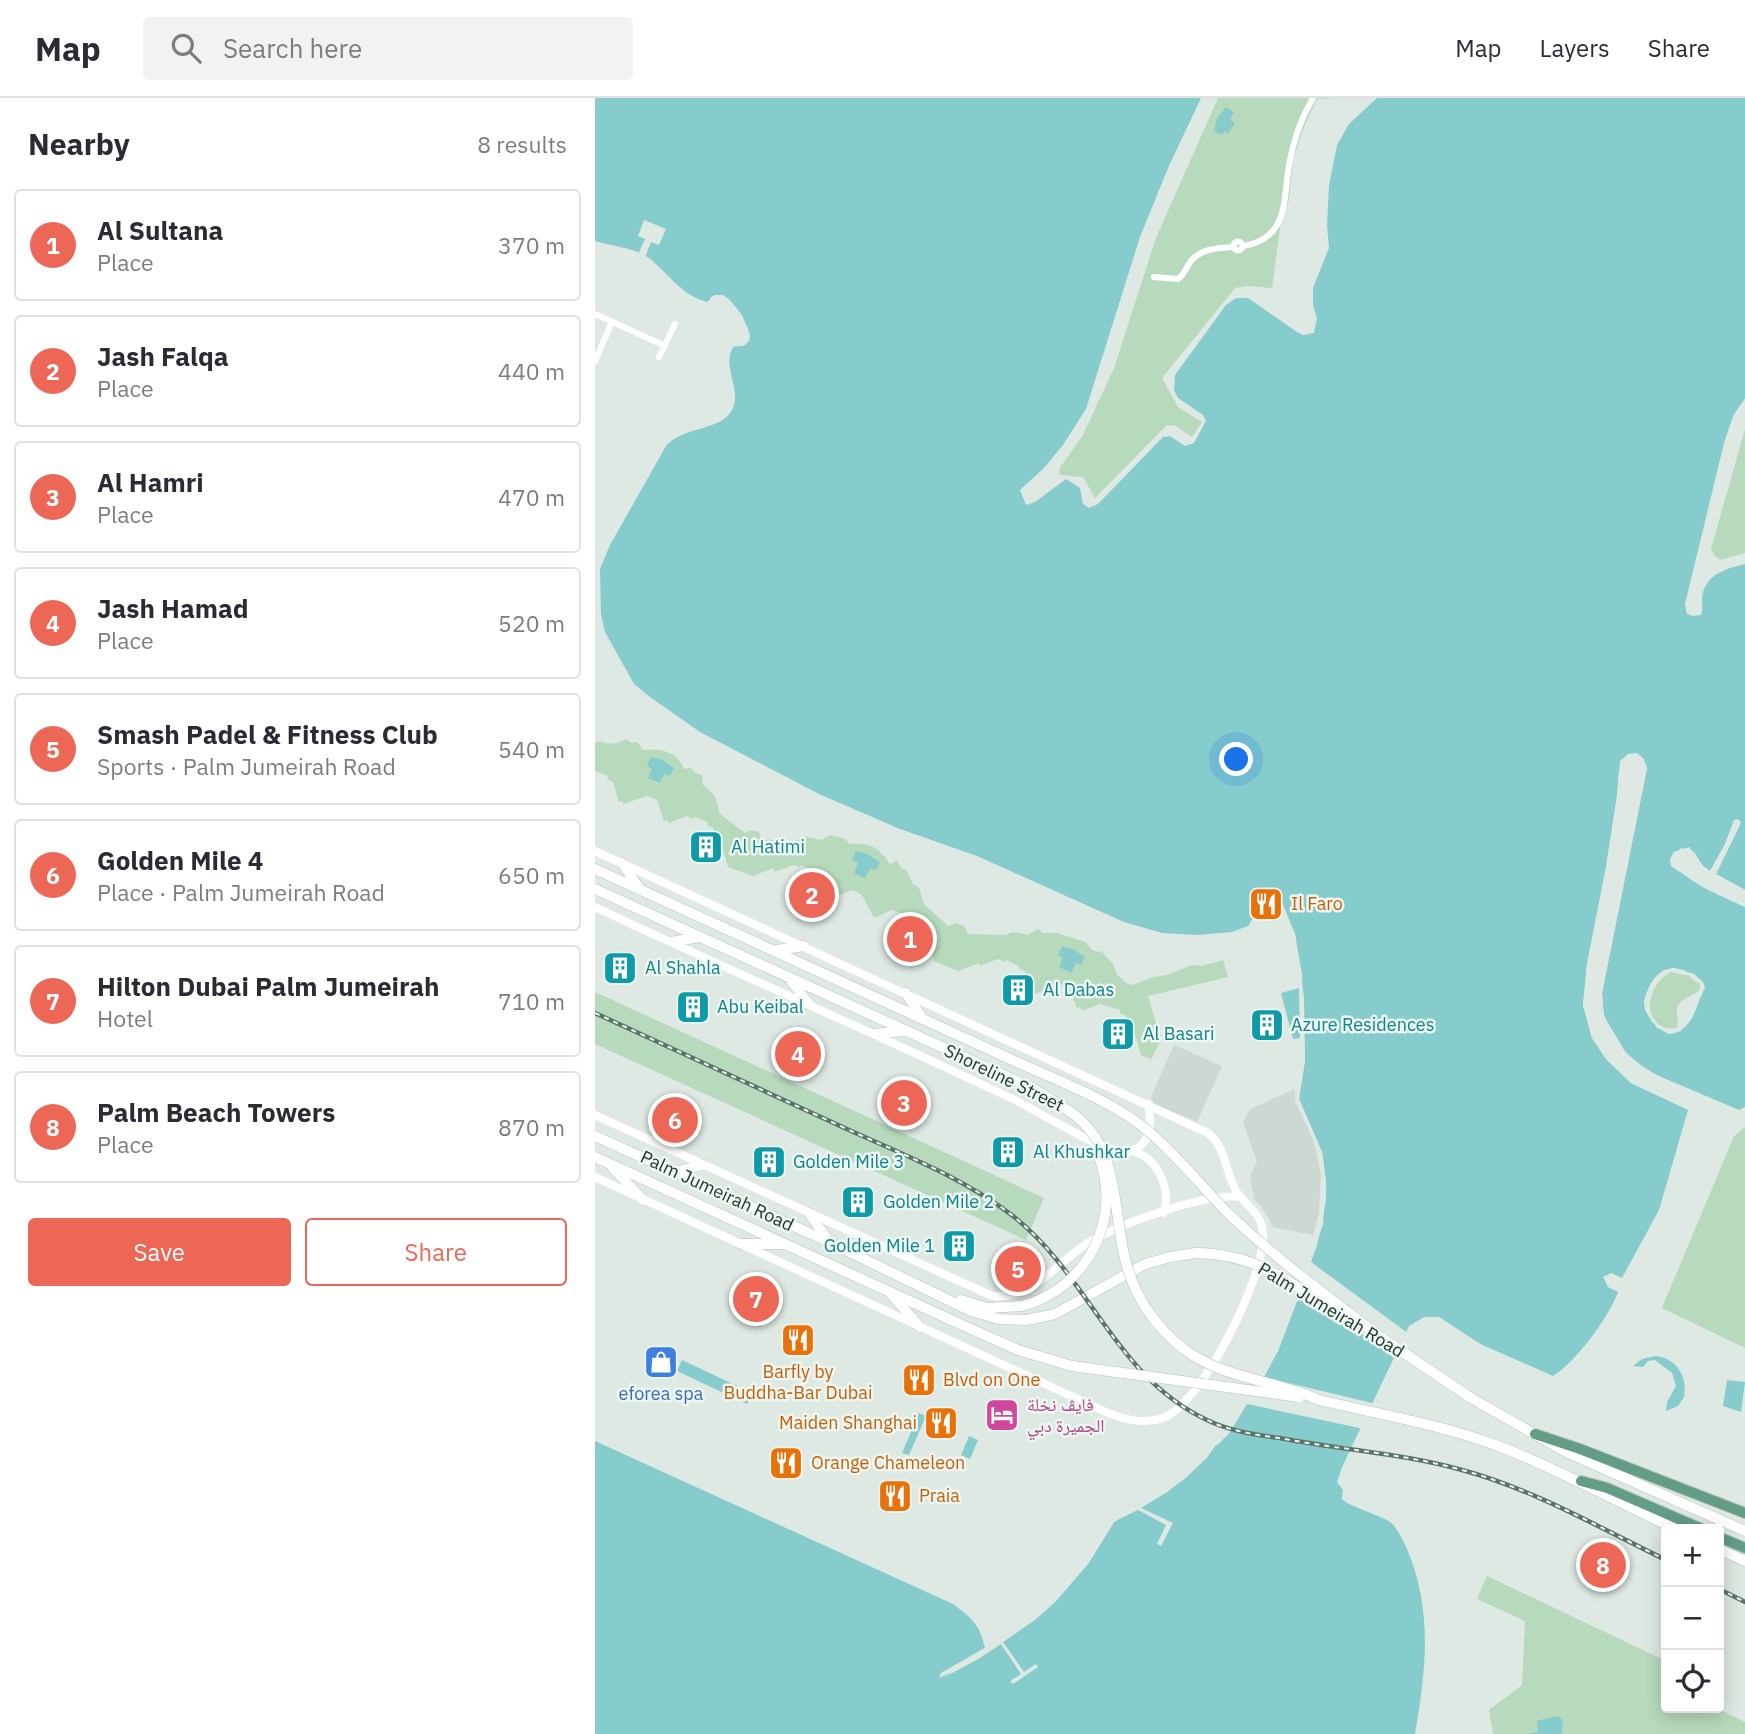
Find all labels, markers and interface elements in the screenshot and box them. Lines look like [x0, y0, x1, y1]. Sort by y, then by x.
search box [143, 17, 633, 80]
text: Map [35, 27, 101, 70]
icon: search [167, 29, 205, 67]
text: Search here [223, 31, 362, 65]
text: Map [1455, 32, 1502, 64]
text: Layers [1540, 32, 1610, 64]
text: Share [1648, 32, 1710, 64]
text: Nearby [28, 124, 130, 163]
text: 8 results [477, 129, 567, 159]
text: Al Sultana [97, 213, 223, 247]
text: 1 [46, 230, 60, 260]
text: 370 m [498, 230, 565, 260]
text: Place [97, 247, 154, 277]
text: Jash Falqa [97, 339, 229, 373]
text: 2 [46, 356, 60, 386]
text: 440 m [498, 356, 565, 386]
text: Place [97, 373, 154, 403]
text: Al Hamri [97, 465, 204, 499]
text: 3 [46, 482, 60, 512]
text: 470 m [498, 482, 565, 512]
text: Place [97, 499, 154, 529]
text: Jash Hamad [97, 591, 249, 625]
text: 4 [46, 608, 60, 638]
text: 520 m [498, 608, 565, 638]
text: Place [97, 625, 154, 655]
text: Smash Padel & Fitness Club [97, 717, 438, 751]
text: 5 [46, 734, 60, 764]
text: 540 m [498, 734, 565, 764]
your location [1219, 742, 1253, 776]
text: Sports · Palm Jumeirah Road [97, 751, 396, 781]
building icon: Al Hatimi [687, 828, 725, 866]
place label: Al Hatimi [731, 835, 805, 858]
text: Golden Mile 4 [97, 843, 263, 877]
text: 6 [46, 860, 60, 890]
text: 650 m [498, 860, 565, 890]
pin: 2 [789, 869, 835, 921]
text: Place · Palm Jumeirah Road [97, 877, 385, 907]
restaurant icon: Il Faro [1247, 885, 1285, 923]
place label: Il Faro [1291, 892, 1343, 915]
pin: 1 [887, 913, 933, 965]
building icon: Al Shahla [601, 949, 639, 987]
place label: Al Shahla [645, 956, 721, 979]
text: Hilton Dubai Palm Jumeirah [97, 969, 439, 1003]
building icon: Al Dabas [999, 971, 1037, 1009]
place label: Al Dabas [1043, 978, 1114, 1001]
text: 7 [46, 986, 60, 1016]
text: 710 m [498, 986, 565, 1016]
building icon: Abu Keibal [674, 988, 712, 1026]
place label: Abu Keibal [717, 995, 804, 1018]
text: Hotel [97, 1003, 153, 1033]
building icon: Azure Residences [1248, 1006, 1286, 1044]
place label: Azure Residences [1291, 1013, 1434, 1036]
building icon: Al Basari [1099, 1015, 1137, 1053]
place label: Al Basari [1143, 1022, 1215, 1045]
pin: 4 [775, 1028, 821, 1080]
street label: Shoreline Street [941, 1039, 1068, 1116]
pin: 3 [881, 1077, 927, 1129]
pin: 6 [652, 1094, 698, 1146]
text: Palm Beach Towers [97, 1095, 335, 1129]
text: 8 [46, 1112, 60, 1142]
text: 870 m [498, 1112, 565, 1142]
text: Place [97, 1129, 154, 1159]
building icon: Al Khushkar [989, 1133, 1027, 1171]
place label: Al Khushkar [1033, 1140, 1131, 1163]
building icon: Golden Mile 3 [750, 1143, 788, 1181]
street label: Palm Jumeirah Road [637, 1145, 798, 1236]
place label: Golden Mile 3 [793, 1150, 904, 1173]
building icon: Golden Mile 2 [839, 1183, 877, 1221]
place label: Golden Mile 2 [883, 1190, 994, 1213]
button: Save [28, 1218, 291, 1286]
button: Share [305, 1218, 567, 1286]
building icon: Golden Mile 1 [940, 1227, 978, 1265]
place label: Golden Mile 1 [824, 1234, 935, 1257]
pin: 5 [995, 1243, 1041, 1295]
street label: Palm Jumeirah Road [1254, 1257, 1409, 1362]
pin: 7 [733, 1273, 779, 1325]
restaurant icon: Barfly by Buddha-Bar Dubai [779, 1321, 817, 1359]
shop icon: eforea spa [642, 1343, 680, 1381]
place label: Barfly by Buddha-Bar Dubai [724, 1360, 872, 1404]
restaurant icon: Blvd on One [900, 1361, 938, 1399]
place label: Blvd on One [943, 1368, 1040, 1391]
place label: eforea spa [619, 1382, 704, 1405]
place label: فايڤ نخلة الجميرة دبي [1027, 1393, 1105, 1441]
hotel icon: فايڤ نخلة الجميرة دبي [983, 1396, 1021, 1434]
restaurant icon: Maiden Shanghai [922, 1404, 960, 1442]
place label: Maiden Shanghai [779, 1411, 917, 1434]
restaurant icon: Orange Chameleon [767, 1444, 805, 1482]
place label: Orange Chameleon [811, 1451, 965, 1474]
restaurant icon: Praia [876, 1477, 914, 1515]
place label: Praia [919, 1484, 960, 1507]
map controls [1661, 1524, 1724, 1713]
button: + [1661, 1524, 1724, 1587]
pin: 8 [1580, 1539, 1626, 1591]
button: − [1661, 1587, 1724, 1650]
button: locate [1661, 1650, 1724, 1713]

